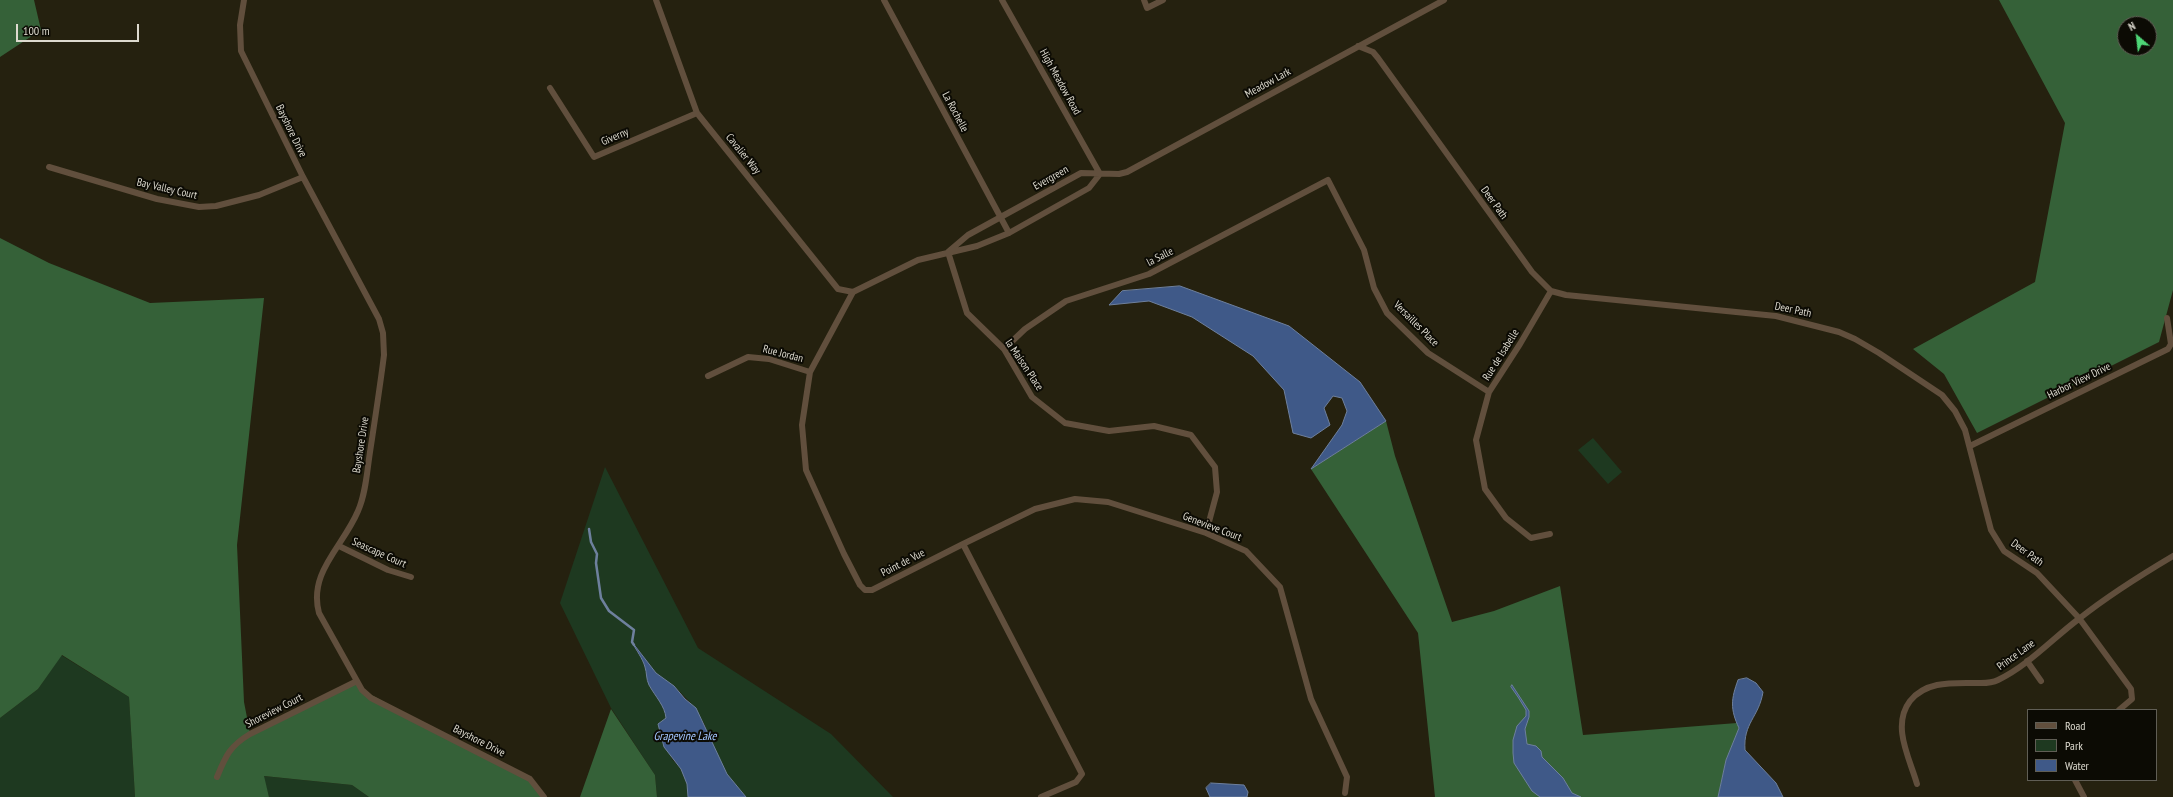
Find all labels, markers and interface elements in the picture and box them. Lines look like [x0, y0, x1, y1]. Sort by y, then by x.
scale bar [18, 16, 141, 42]
north arrow [2117, 16, 2157, 56]
text: N [2126, 19, 2138, 34]
text: 100 m [23, 23, 50, 38]
street label: High Meadow Road [1036, 47, 1084, 117]
street label: Meadow Lark [1243, 65, 1293, 101]
street label: La Rochelle [939, 90, 971, 134]
street label: Bayshore Drive [273, 103, 309, 159]
street label: Giverny [599, 125, 631, 149]
street label: Cavalier Way [723, 131, 763, 177]
street label: Evergreen [1031, 163, 1071, 193]
street label: Bay Valley Court [136, 176, 198, 202]
street label: Deer Path [1478, 184, 1510, 222]
street label: la Salle [1144, 245, 1176, 269]
street label: Versailles Place [1391, 299, 1441, 349]
street label: Deer Path [1774, 300, 1812, 320]
street label: Rue de Isabelle [1480, 327, 1522, 383]
street label: la Maison Place [1002, 337, 1046, 393]
street label: Rue Jordan [761, 343, 805, 365]
street label: Harbor View Drive [2045, 360, 2113, 402]
street label: Bayshore Drive [350, 416, 372, 474]
street label: Genevieve Court [1181, 510, 1243, 544]
street label: Seascape Court [350, 535, 408, 571]
street label: Deer Path [2008, 537, 2046, 569]
street label: Point de Vue [879, 546, 927, 580]
street label: Prince Lane [1994, 637, 2038, 673]
street label: Shoreview Court [243, 691, 305, 731]
legend [2027, 709, 2157, 781]
text: Road [2065, 718, 2085, 733]
street label: Bayshore Drive [451, 722, 507, 760]
water label: Grapevine Lake [653, 730, 717, 744]
text: Park [2065, 738, 2083, 753]
text: Water [2065, 758, 2089, 773]

